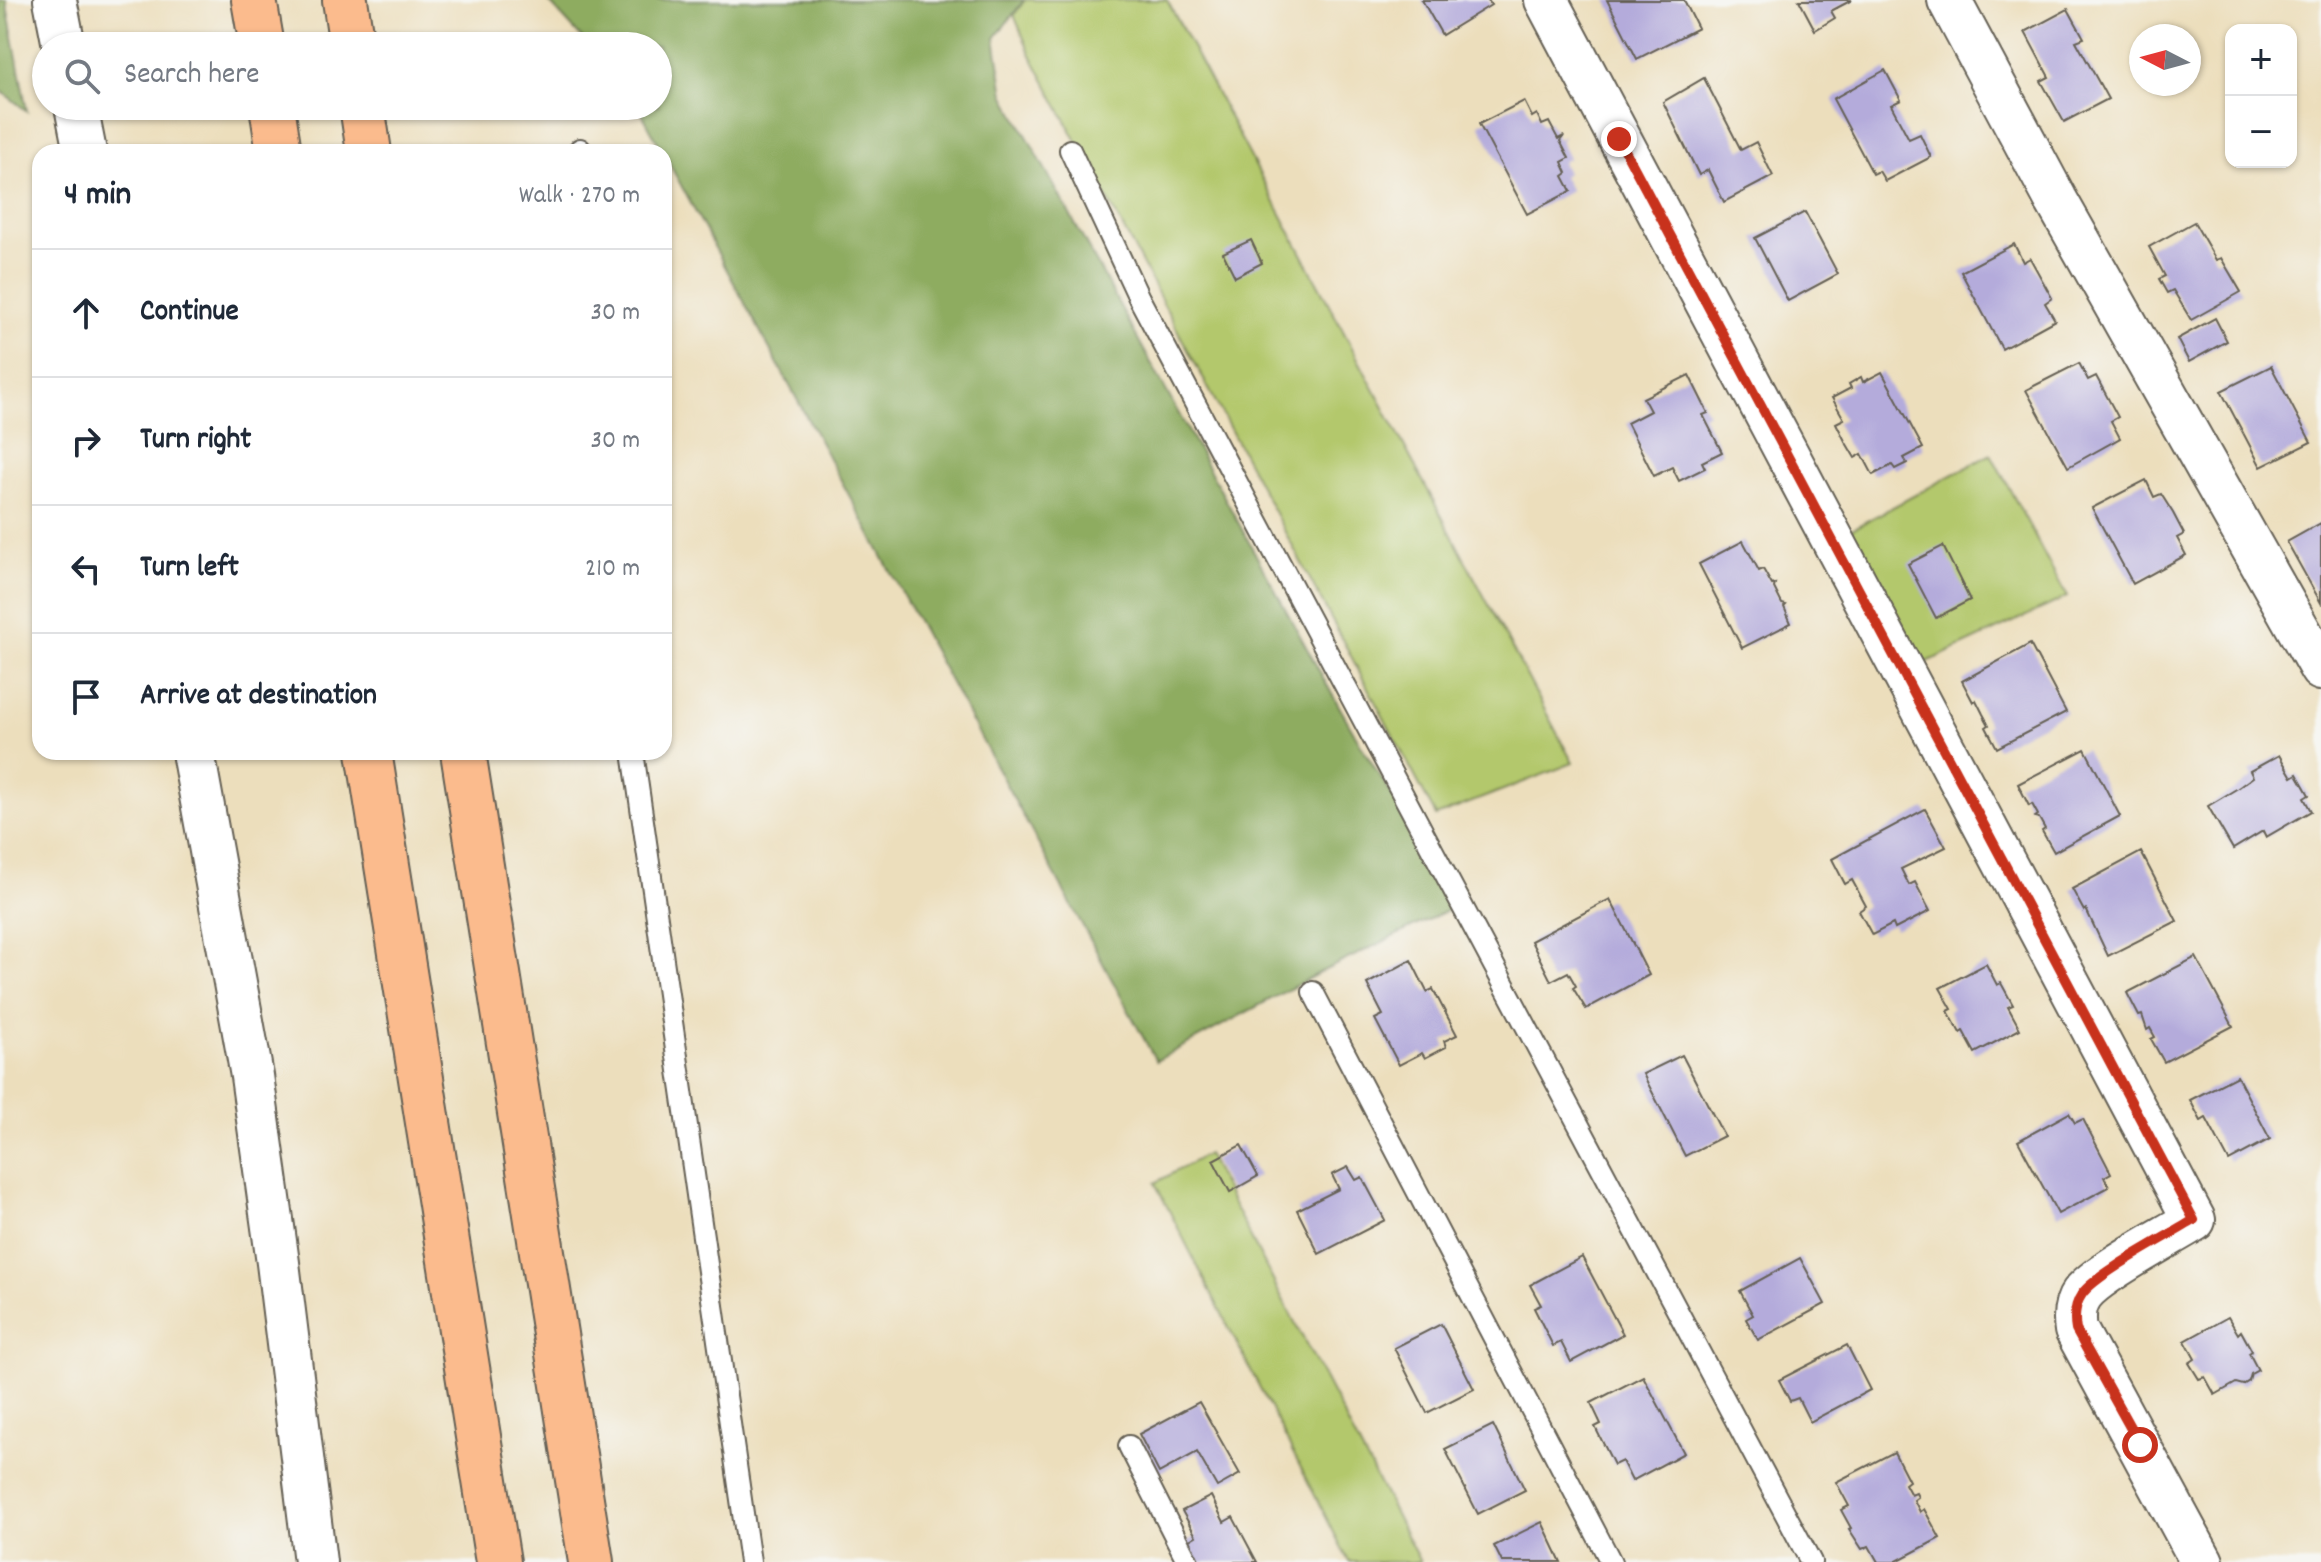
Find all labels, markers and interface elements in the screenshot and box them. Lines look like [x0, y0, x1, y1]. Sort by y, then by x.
north arrow [2129, 24, 2201, 96]
map controls [2225, 24, 2297, 168]
button: + [2225, 24, 2297, 96]
search box [32, 32, 672, 120]
icon: search [60, 54, 104, 98]
text: Search here [124, 55, 260, 98]
button: − [2225, 96, 2297, 168]
route end [1601, 121, 1637, 157]
text: 4 min [64, 172, 131, 221]
text: Walk · 270 m [519, 178, 640, 215]
icon: ahead [64, 291, 108, 335]
text: Continue [140, 292, 239, 335]
text: 30 m [590, 295, 640, 332]
icon: right [64, 419, 108, 463]
text: Turn right [140, 420, 251, 463]
text: 30 m [590, 423, 640, 460]
icon: left [64, 547, 108, 591]
text: Turn left [140, 548, 239, 591]
text: 210 m [585, 551, 640, 588]
icon: arrive [64, 675, 108, 719]
text: Arrive at destination [140, 676, 377, 719]
route start [2122, 1427, 2158, 1463]

